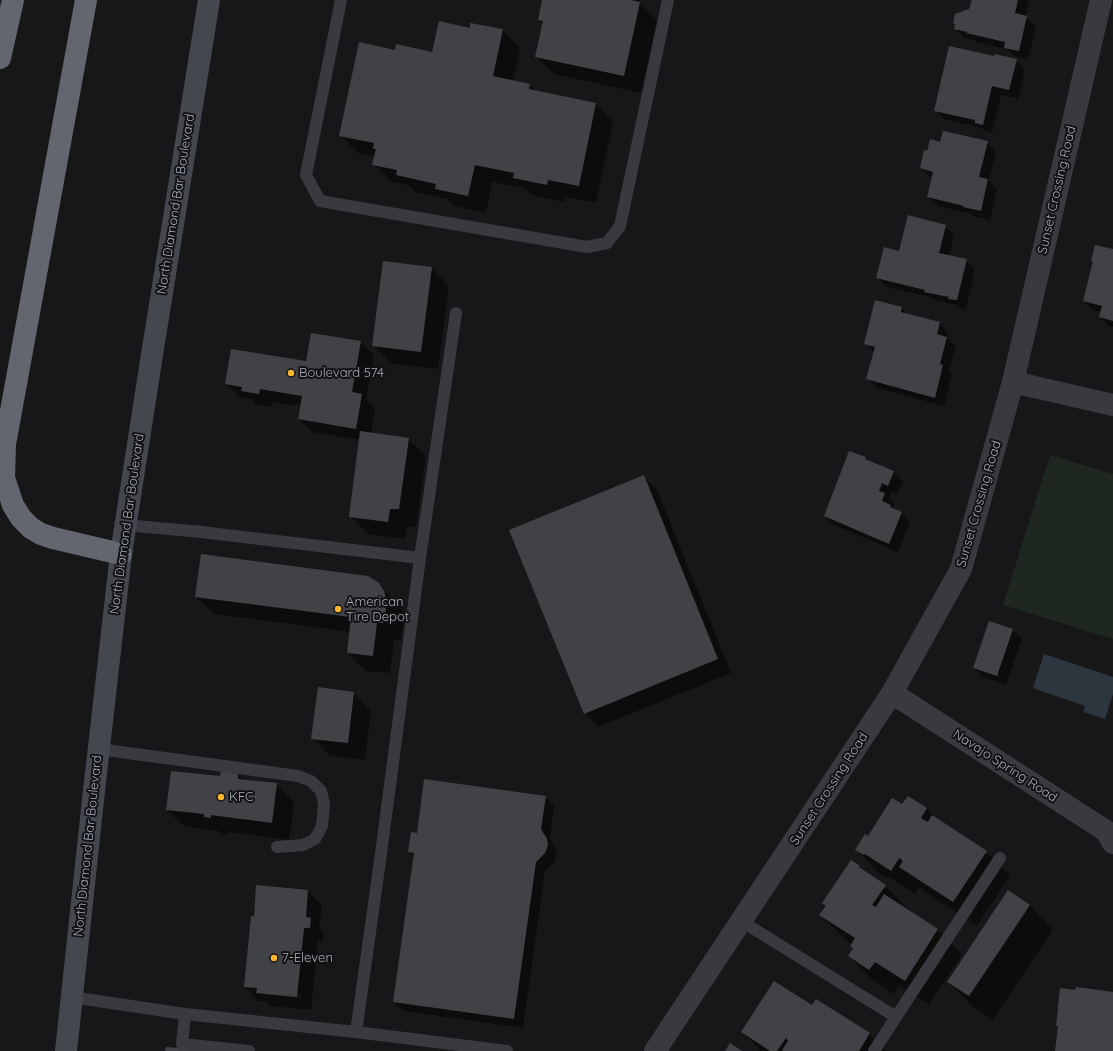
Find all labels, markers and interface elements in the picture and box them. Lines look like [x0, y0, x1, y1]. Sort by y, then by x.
street label: North Diamond Bar Boulevard [154, 113, 198, 295]
street label: Sunset Crossing Road [1035, 124, 1079, 256]
place label: Boulevard 574 [299, 365, 384, 381]
marker: Boulevard 574 [286, 368, 296, 378]
street label: North Diamond Bar Boulevard [107, 433, 147, 615]
street label: Sunset Crossing Road [953, 439, 1005, 569]
place label: American Tire Depot [346, 594, 409, 625]
marker: American Tire Depot [333, 604, 343, 614]
street label: Navajo Spring Road [950, 726, 1060, 806]
street label: Sunset Crossing Road [787, 730, 871, 848]
street label: North Diamond Bar Boulevard [71, 754, 105, 938]
place label: KFC [229, 789, 254, 805]
marker: KFC [216, 792, 226, 802]
place label: 7-Eleven [282, 950, 333, 966]
marker: 7-Eleven [269, 953, 279, 963]

